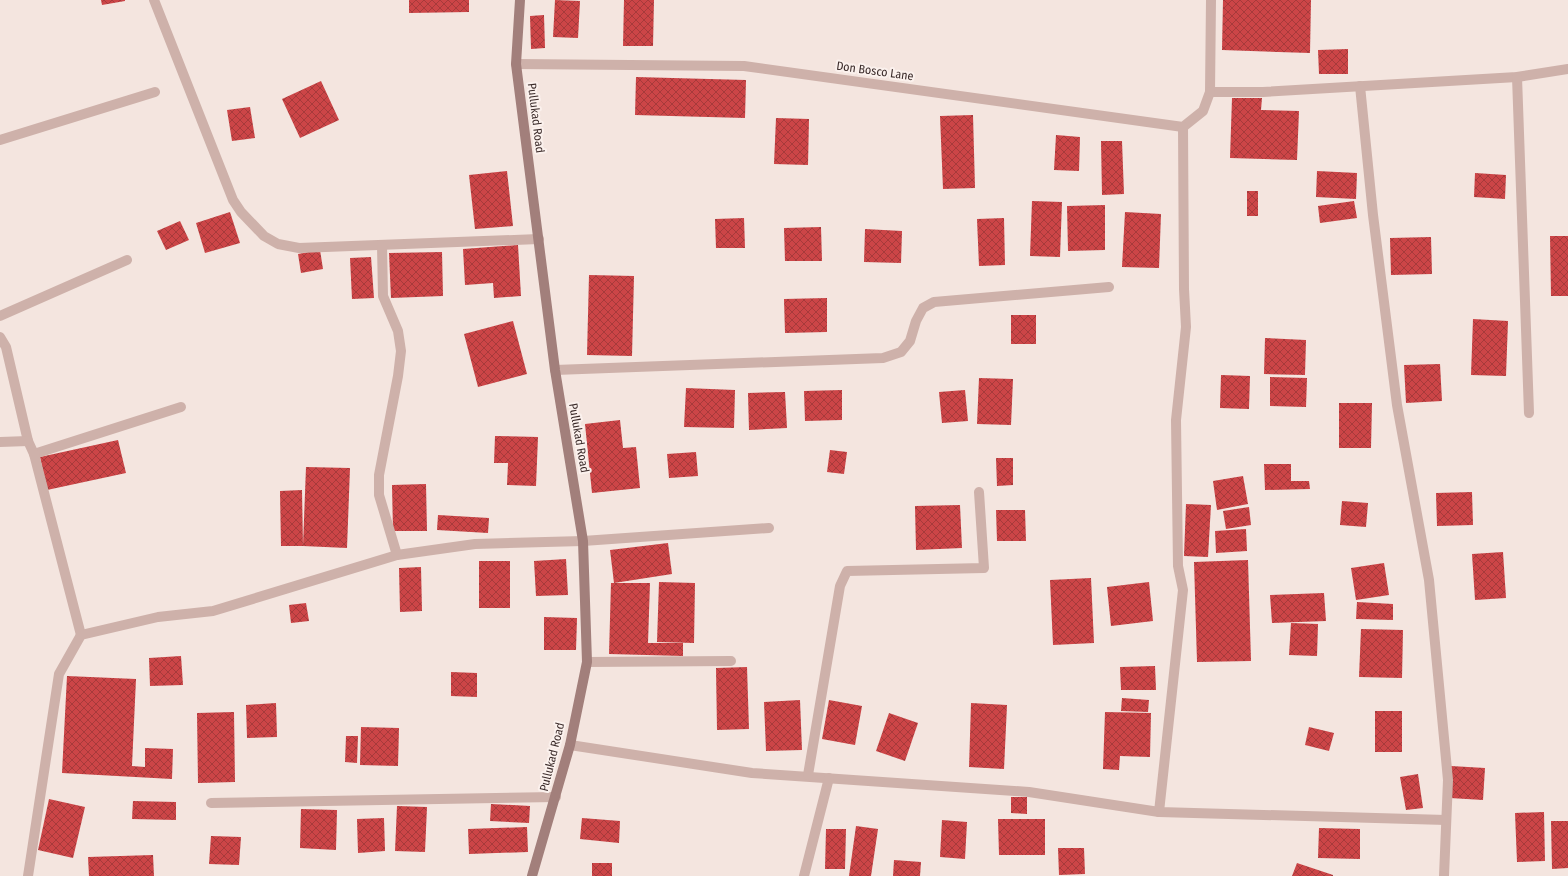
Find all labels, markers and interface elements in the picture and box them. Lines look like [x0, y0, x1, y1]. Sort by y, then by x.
street label: Don Bosco Lane [835, 59, 915, 83]
street label: Pullukad Road [525, 82, 547, 154]
street label: Pullukad Road [566, 402, 592, 474]
street label: Pullukad Road [537, 721, 567, 793]

